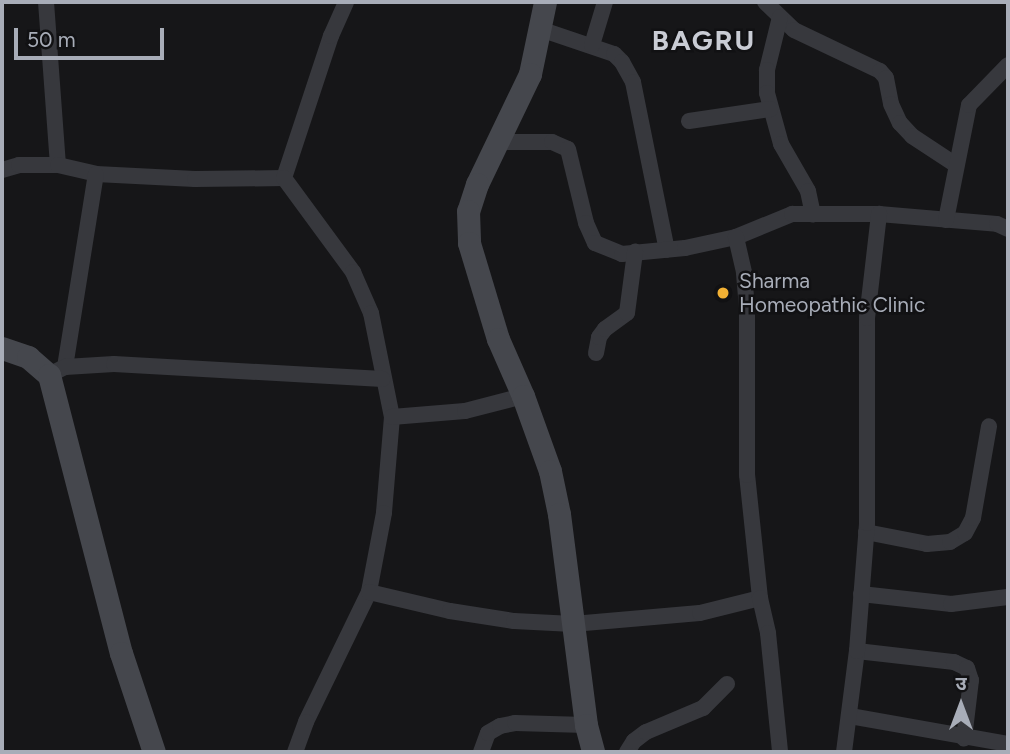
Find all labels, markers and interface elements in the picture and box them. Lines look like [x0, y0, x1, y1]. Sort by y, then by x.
scale bar [18, 14, 168, 58]
district label: BAGRU [652, 23, 756, 57]
text: 50 m [27, 27, 76, 52]
place label: Sharma Homeopathic Clinic [739, 268, 925, 318]
marker: Sharma Homeopathic Clinic [713, 283, 733, 303]
north arrow [926, 670, 996, 740]
text: उ [955, 672, 967, 695]

